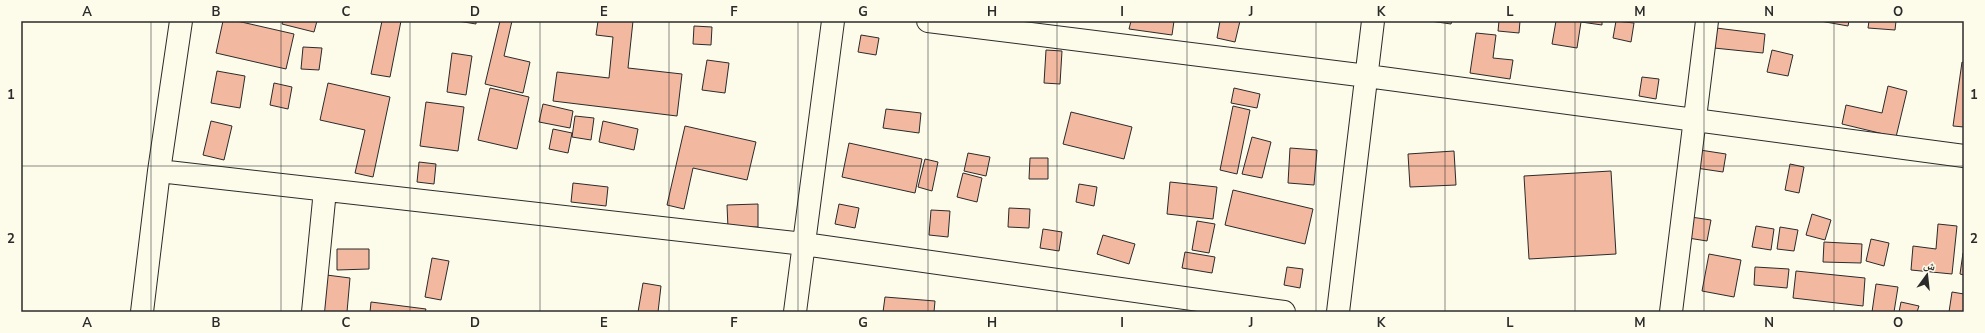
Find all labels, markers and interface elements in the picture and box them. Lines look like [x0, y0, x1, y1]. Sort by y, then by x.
text: A [82, 3, 92, 21]
text: B [212, 3, 221, 21]
text: C [342, 3, 351, 21]
text: D [470, 3, 480, 21]
text: E [600, 3, 608, 21]
text: F [730, 3, 738, 21]
text: G [858, 3, 868, 21]
text: H [987, 3, 997, 21]
text: I [1120, 3, 1124, 21]
text: J [1248, 3, 1253, 21]
text: K [1377, 3, 1386, 21]
text: L [1506, 3, 1514, 21]
text: M [1634, 3, 1646, 21]
text: N [1764, 3, 1774, 21]
text: O [1893, 3, 1903, 21]
text: 1 [7, 86, 15, 104]
text: 1 [1970, 86, 1978, 104]
text: 2 [7, 230, 15, 248]
text: 2 [1970, 230, 1978, 248]
north arrow [1907, 255, 1947, 295]
text: ش [1922, 257, 1937, 275]
text: A [82, 314, 92, 332]
text: B [212, 314, 221, 332]
text: C [342, 314, 351, 332]
text: D [470, 314, 480, 332]
text: E [600, 314, 608, 332]
text: F [730, 314, 738, 332]
text: G [858, 314, 868, 332]
text: H [987, 314, 997, 332]
text: I [1120, 314, 1124, 332]
text: J [1248, 314, 1253, 332]
text: K [1377, 314, 1386, 332]
text: L [1506, 314, 1514, 332]
text: M [1634, 314, 1646, 332]
text: N [1764, 314, 1774, 332]
text: O [1893, 314, 1903, 332]

